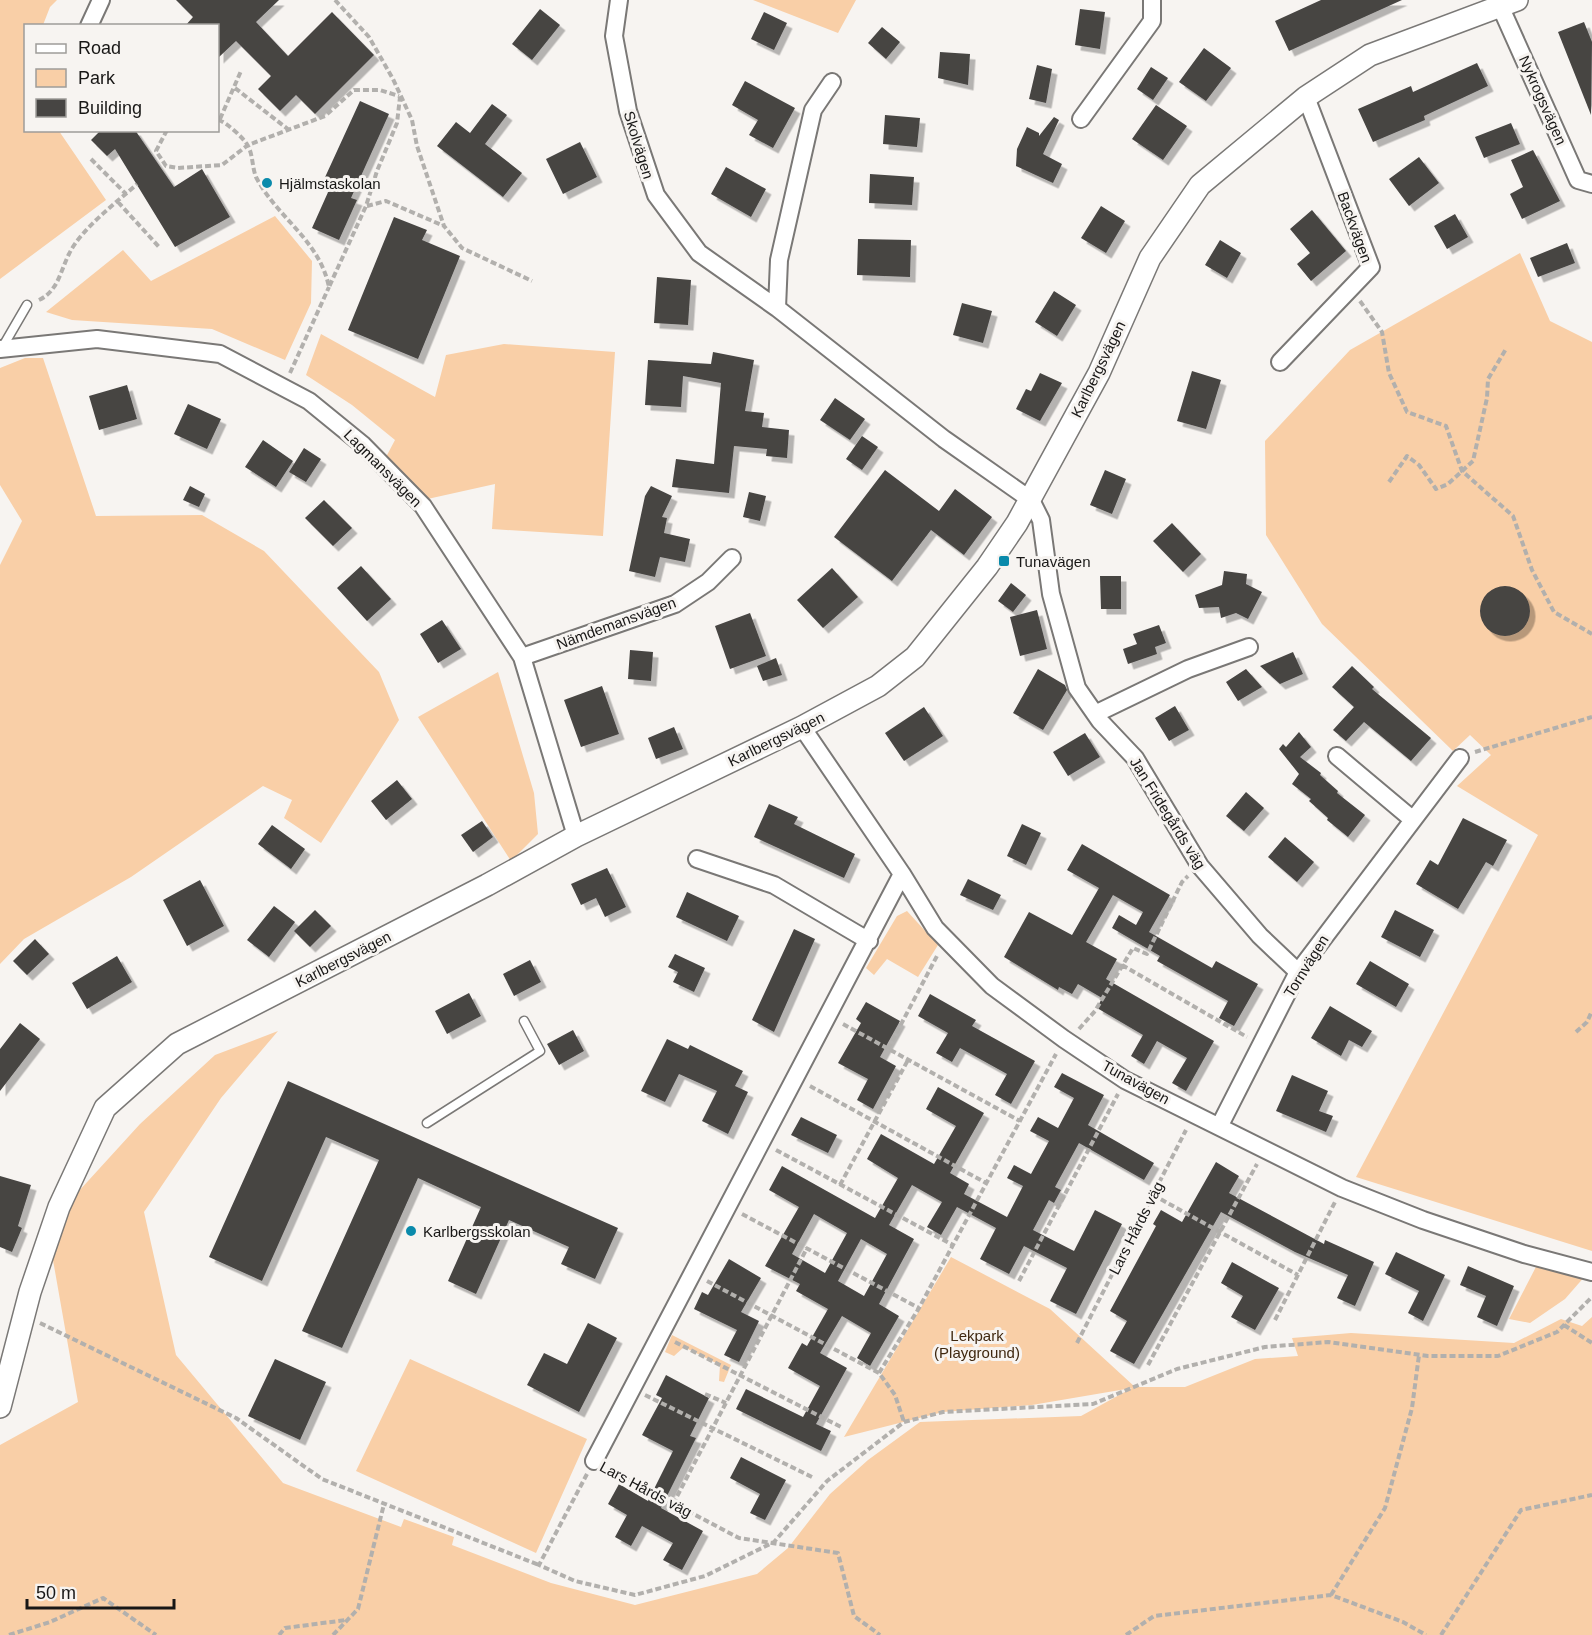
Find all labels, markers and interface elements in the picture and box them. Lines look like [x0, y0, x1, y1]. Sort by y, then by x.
legend [24, 24, 219, 132]
text: Road [78, 38, 121, 58]
street label: Nykrogsvägen [1516, 53, 1570, 147]
text: Park [78, 68, 116, 88]
text: Building [78, 98, 142, 118]
street label: Skolvägen [621, 109, 657, 181]
place label: Hjälmstaskolan [279, 175, 381, 192]
marker: Hjälmstaskolan [260, 176, 274, 190]
street label: Backvägen [1334, 189, 1376, 265]
street label: Karlbergsvägen [1067, 318, 1129, 420]
street label: Lagmansvägen [341, 426, 425, 510]
place label: Tunavägen [1016, 553, 1091, 570]
marker: Tunavägen [997, 554, 1011, 568]
street label: Nämdemansvägen [554, 593, 678, 653]
street label: Karlbergsvägen [725, 708, 827, 770]
street label: Jan Fridegårds väg [1127, 754, 1209, 872]
street label: Karlbergsvägen [292, 928, 394, 990]
street label: Tornvägen [1280, 932, 1332, 1000]
street label: Tunavägen [1099, 1057, 1173, 1107]
street label: Lars Hårds väg [1105, 1179, 1167, 1277]
place label: Karlbergsskolan [423, 1223, 531, 1240]
marker: Karlbergsskolan [404, 1224, 418, 1238]
park label: Lekpark (Playground) [934, 1327, 1020, 1361]
street label: Lars Hårds väg [597, 1458, 695, 1520]
scale bar [27, 1572, 174, 1610]
text: 50 m [36, 1583, 76, 1603]

